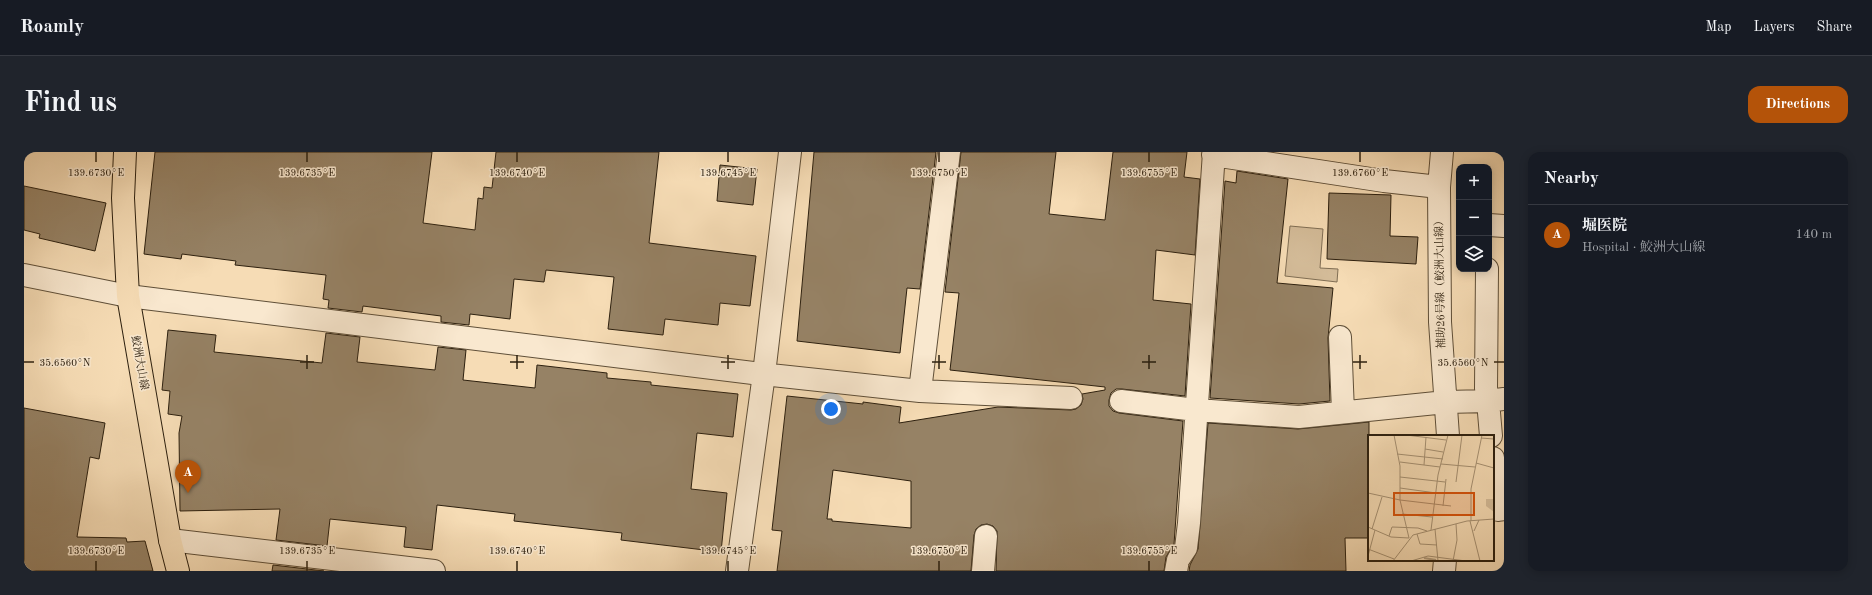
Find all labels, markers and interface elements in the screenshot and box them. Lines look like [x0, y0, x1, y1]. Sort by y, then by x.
text: Roamly [20, 18, 84, 37]
text: Map [1706, 20, 1732, 34]
text: Layers [1754, 20, 1795, 34]
text: Share [1817, 20, 1852, 34]
button: Directions [1748, 86, 1848, 123]
text: Find us [24, 90, 117, 118]
map controls [1456, 164, 1492, 272]
button: + [1456, 164, 1492, 200]
text: 139.6730°E [68, 168, 124, 178]
text: 139.6735°E [279, 168, 335, 178]
text: 139.6740°E [489, 168, 545, 178]
text: 139.6745°E [700, 168, 756, 178]
text: 139.6750°E [911, 168, 967, 178]
text: 139.6755°E [1121, 168, 1177, 178]
text: 139.6760°E [1332, 168, 1388, 178]
text: Nearby [1544, 170, 1599, 187]
button: − [1456, 200, 1492, 236]
street label: 補助26号線（鮫洲大山線） [1432, 215, 1448, 349]
text: 堀医院 [1582, 219, 1627, 234]
text: A [1552, 228, 1562, 241]
text: 140 m [1795, 228, 1832, 241]
button: layers [1456, 236, 1492, 272]
text: Hospital · 鮫洲大山線 [1582, 241, 1705, 254]
street label: 鮫洲大山線 [129, 335, 151, 391]
text: 35.6560°N [39, 358, 91, 368]
text: 35.6560°N [1437, 358, 1489, 368]
your location [821, 399, 841, 419]
inset map [1368, 435, 1494, 561]
pin: A [175, 460, 201, 493]
text: 139.6730°E [68, 546, 124, 556]
text: 139.6735°E [279, 546, 335, 556]
text: 139.6740°E [489, 546, 545, 556]
text: 139.6745°E [700, 546, 756, 556]
text: 139.6750°E [911, 546, 967, 556]
text: 139.6755°E [1121, 546, 1177, 556]

